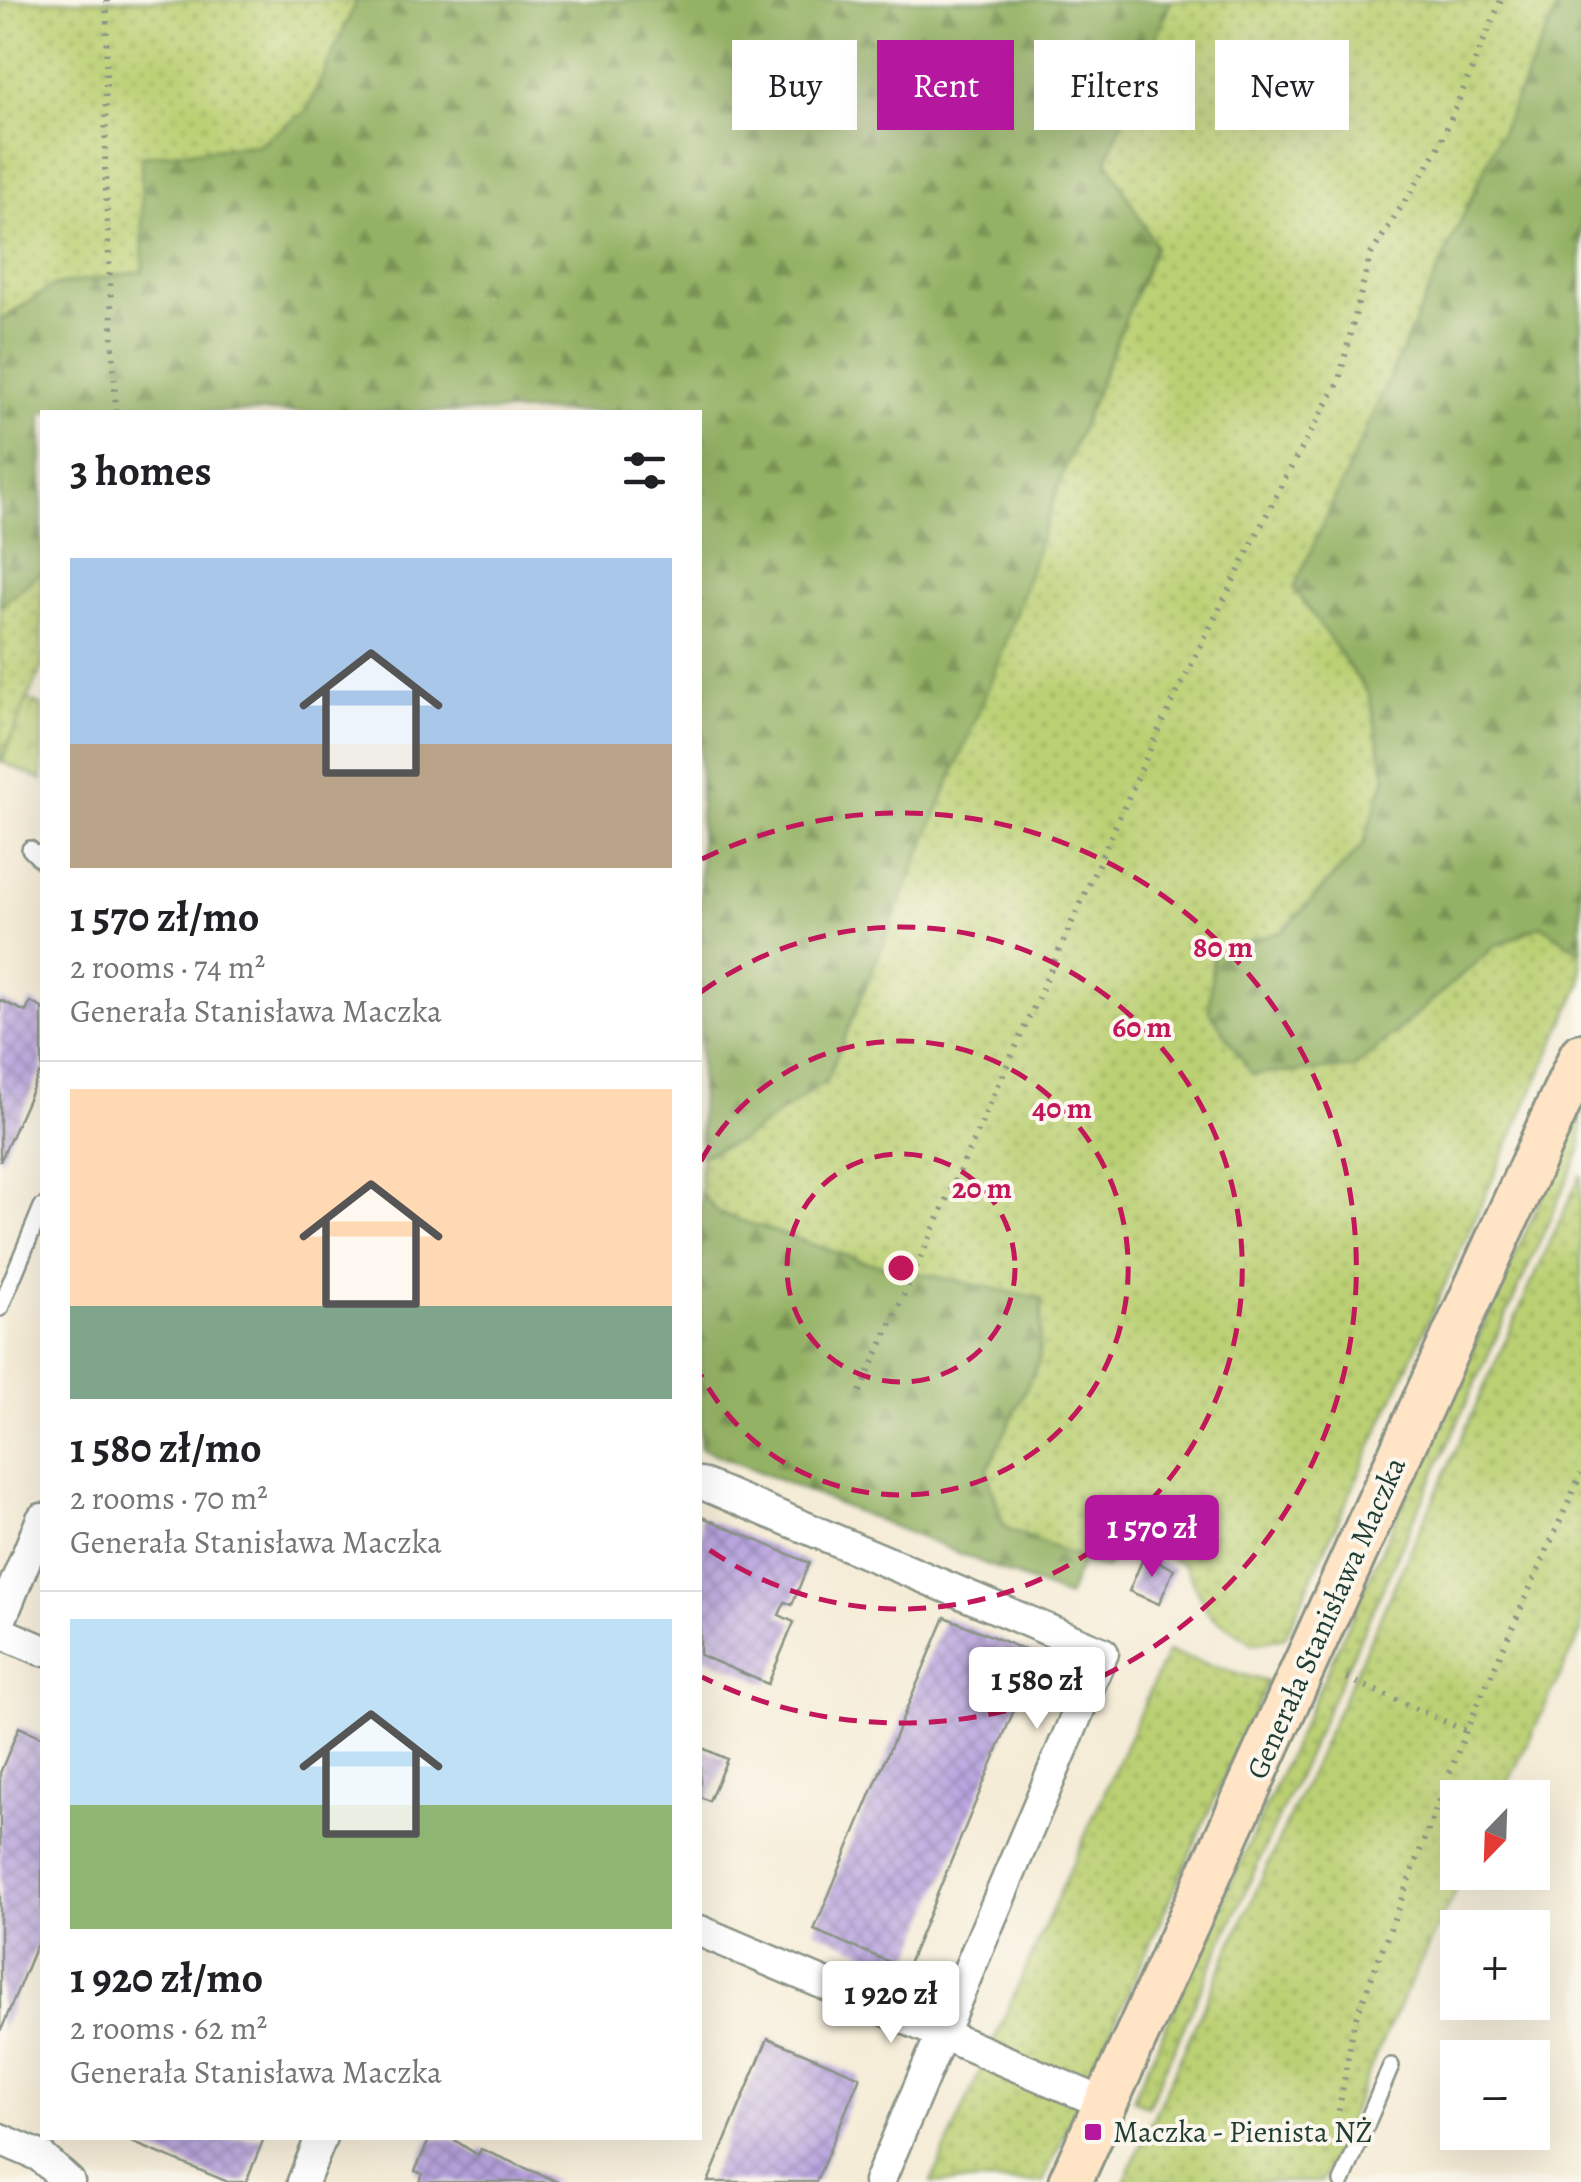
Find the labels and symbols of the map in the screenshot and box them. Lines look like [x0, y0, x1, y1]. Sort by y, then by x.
text: 80 m [1193, 927, 1253, 967]
text: 60 m [1112, 1007, 1172, 1047]
text: 40 m [1032, 1088, 1092, 1128]
text: 20 m [952, 1168, 1012, 1208]
centre of rings [883, 1250, 919, 1286]
street label: Generała Stanisława Maczka [1237, 1451, 1415, 1785]
pin: 1 570 zł [1049, 1495, 1255, 1580]
pin: 1 580 zł [934, 1647, 1140, 1732]
north arrow [1440, 1780, 1550, 1890]
pin: 1 920 zł [788, 1961, 994, 2046]
place label: Maczka - Pienista NŻ [1113, 2112, 1373, 2152]
marker: Maczka - Pienista NŻ [1082, 2121, 1104, 2143]

